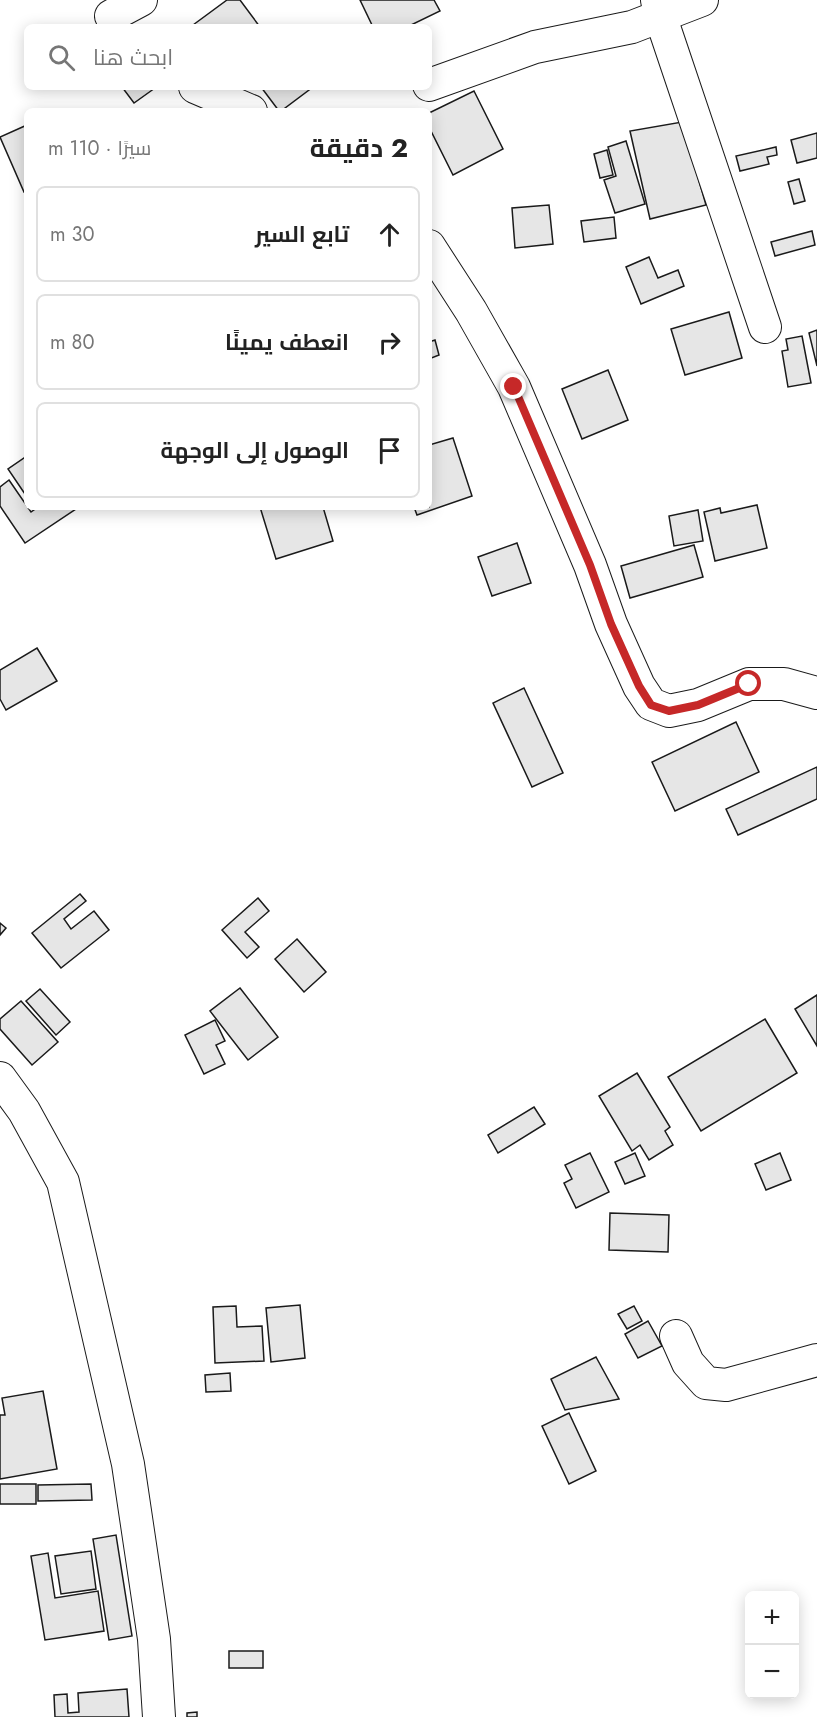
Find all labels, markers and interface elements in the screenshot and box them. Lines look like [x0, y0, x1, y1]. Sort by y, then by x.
search box [24, 24, 432, 90]
icon: search [45, 41, 78, 74]
text: ابحث هنا [93, 41, 173, 73]
text: 2 دقيقة [310, 129, 408, 167]
text: سيرًا · 110 m [48, 134, 151, 163]
text: تابع السير [255, 218, 349, 250]
icon: ahead [373, 218, 406, 251]
text: 30 m [50, 220, 95, 249]
text: انعطف يمينًا [225, 326, 349, 358]
icon: right [373, 326, 406, 359]
text: 80 m [50, 328, 95, 357]
route end [500, 373, 526, 399]
text: الوصول إلى الوجهة [161, 434, 349, 466]
icon: arrive [373, 434, 406, 467]
route start [735, 670, 761, 696]
map controls [745, 1591, 799, 1699]
button: + [745, 1591, 799, 1645]
button: − [745, 1645, 799, 1699]

